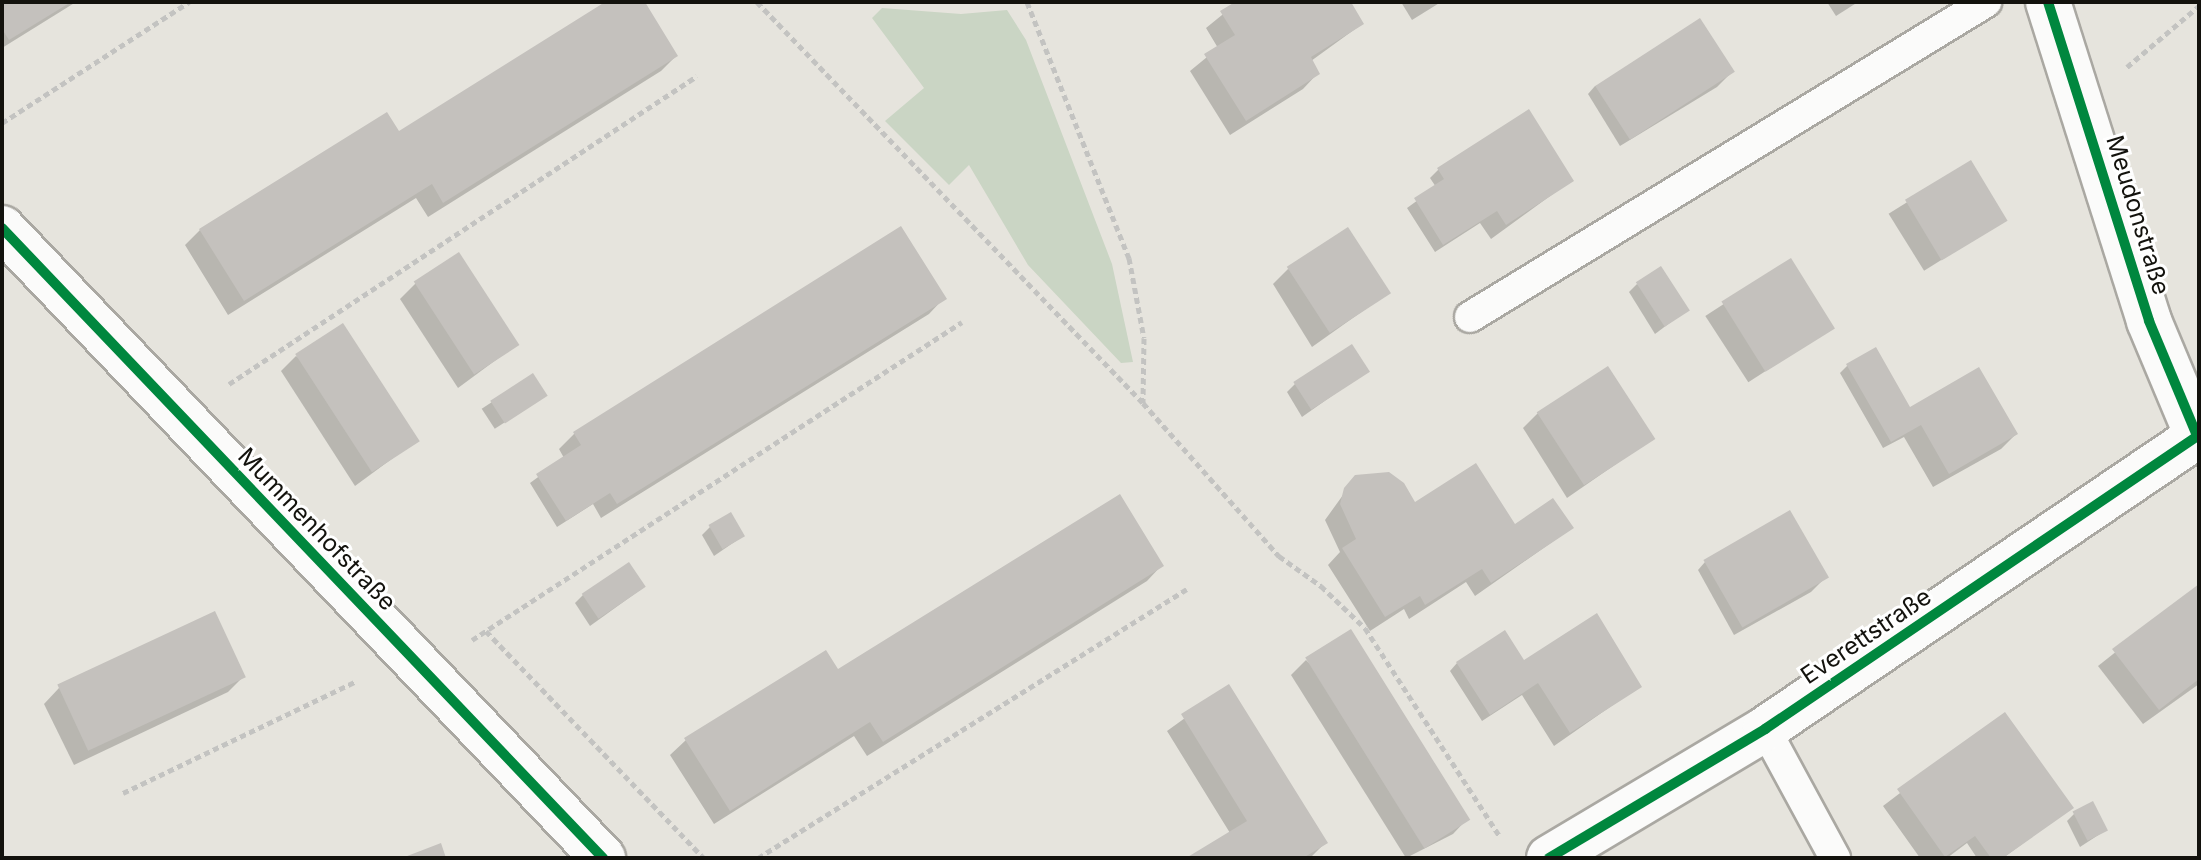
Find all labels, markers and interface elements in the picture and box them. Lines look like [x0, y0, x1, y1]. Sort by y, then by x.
street label: Meudonstraße [2100, 132, 2176, 298]
street label: Mummenhofstraße [232, 442, 402, 616]
street label: Everettstraße [1795, 582, 1937, 690]

